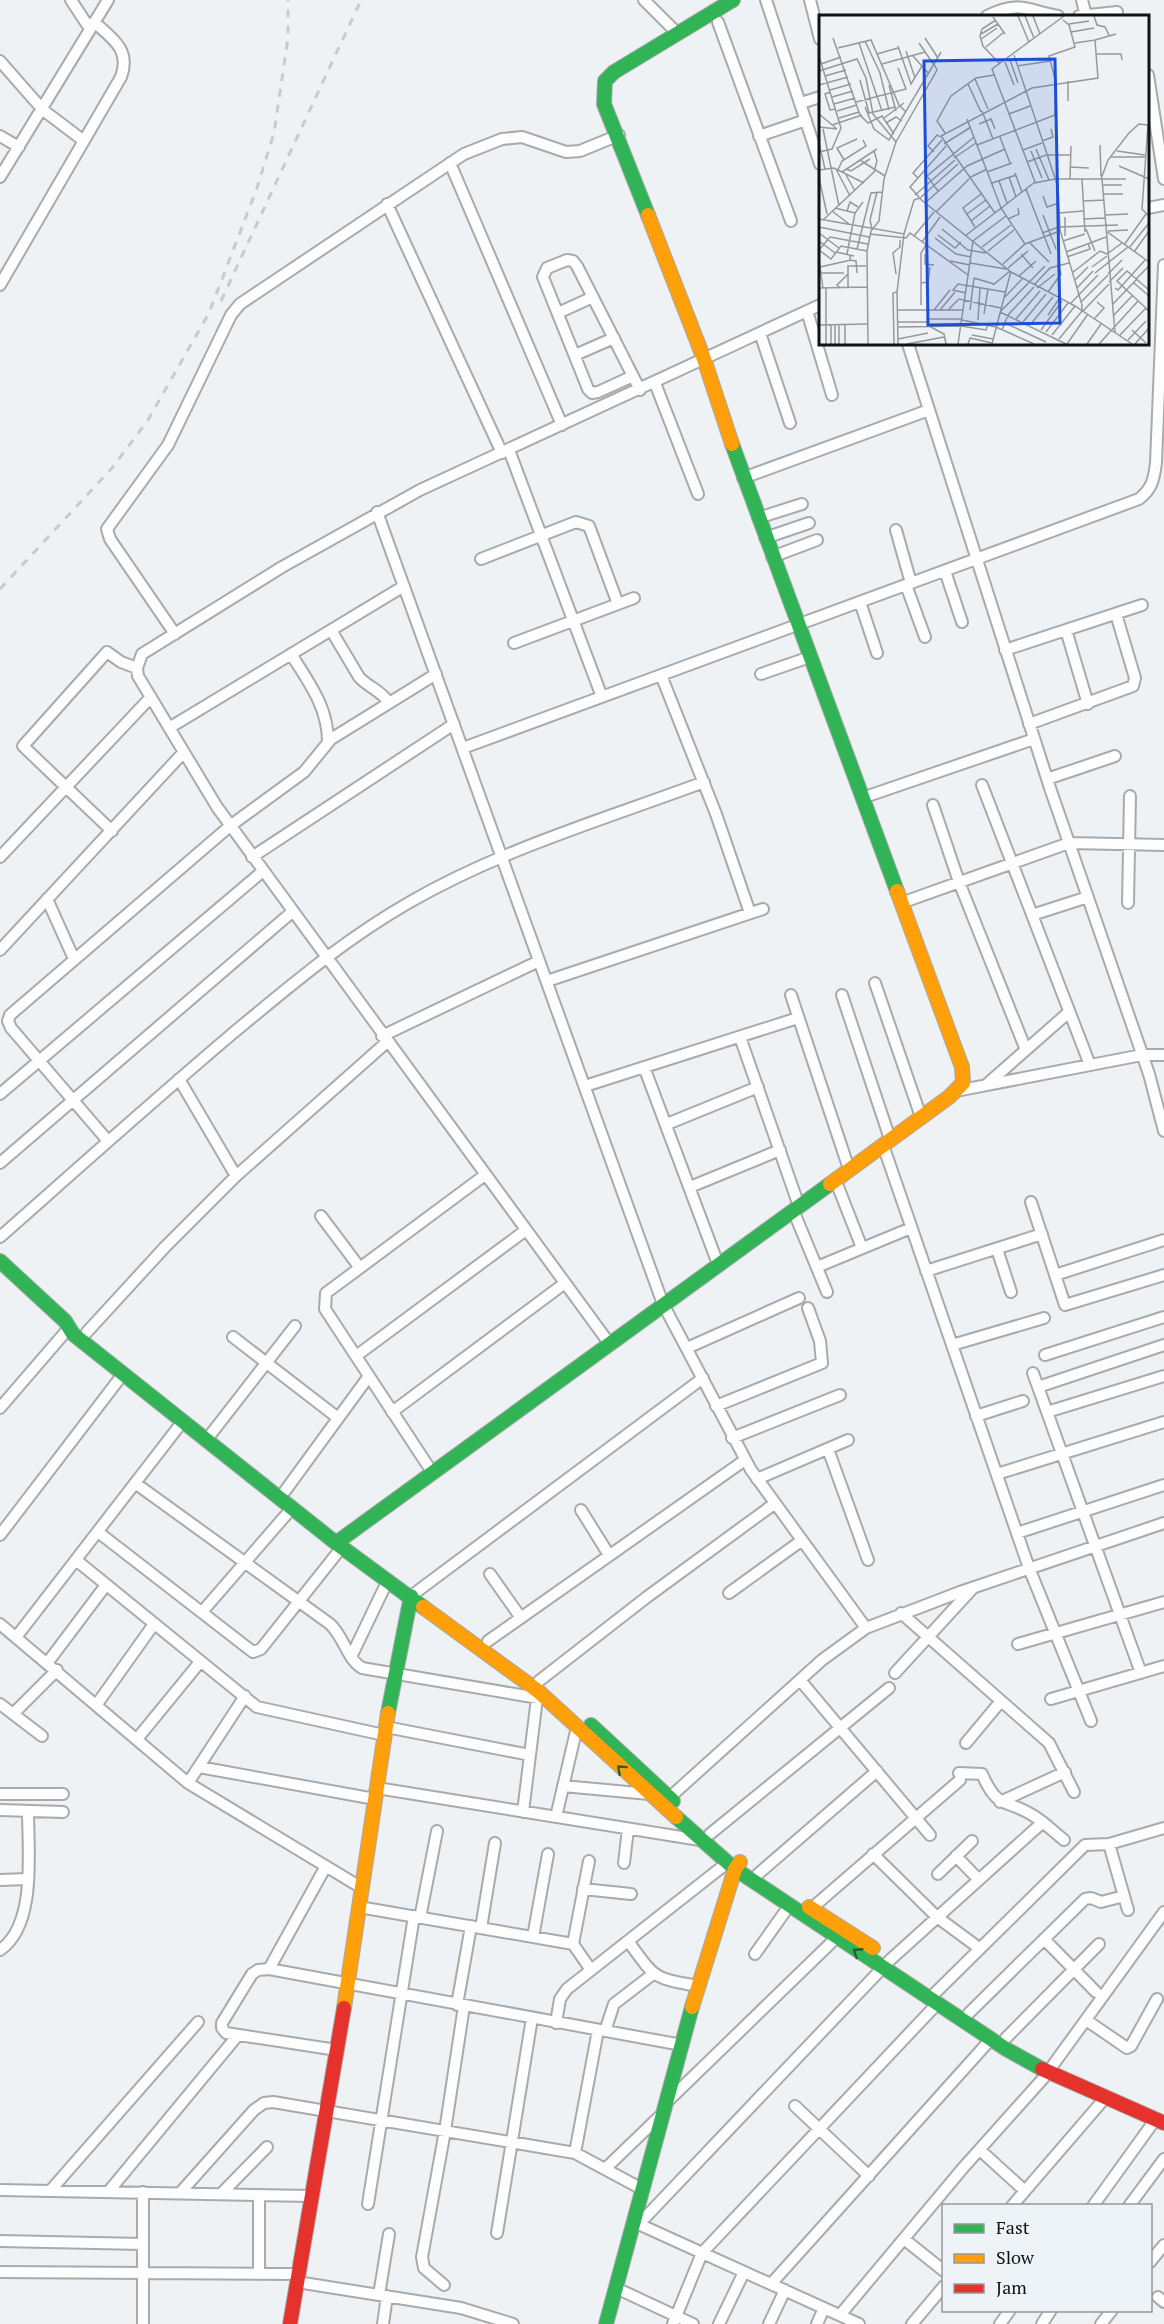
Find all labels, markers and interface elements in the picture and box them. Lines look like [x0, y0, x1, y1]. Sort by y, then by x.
inset map [819, 15, 1149, 345]
one-way arrow [617, 1765, 627, 1776]
one-way arrow [853, 1948, 864, 1959]
legend [942, 2204, 1152, 2312]
text: Fast [996, 2215, 1030, 2239]
text: Slow [996, 2245, 1035, 2269]
text: Jam [996, 2275, 1027, 2299]

